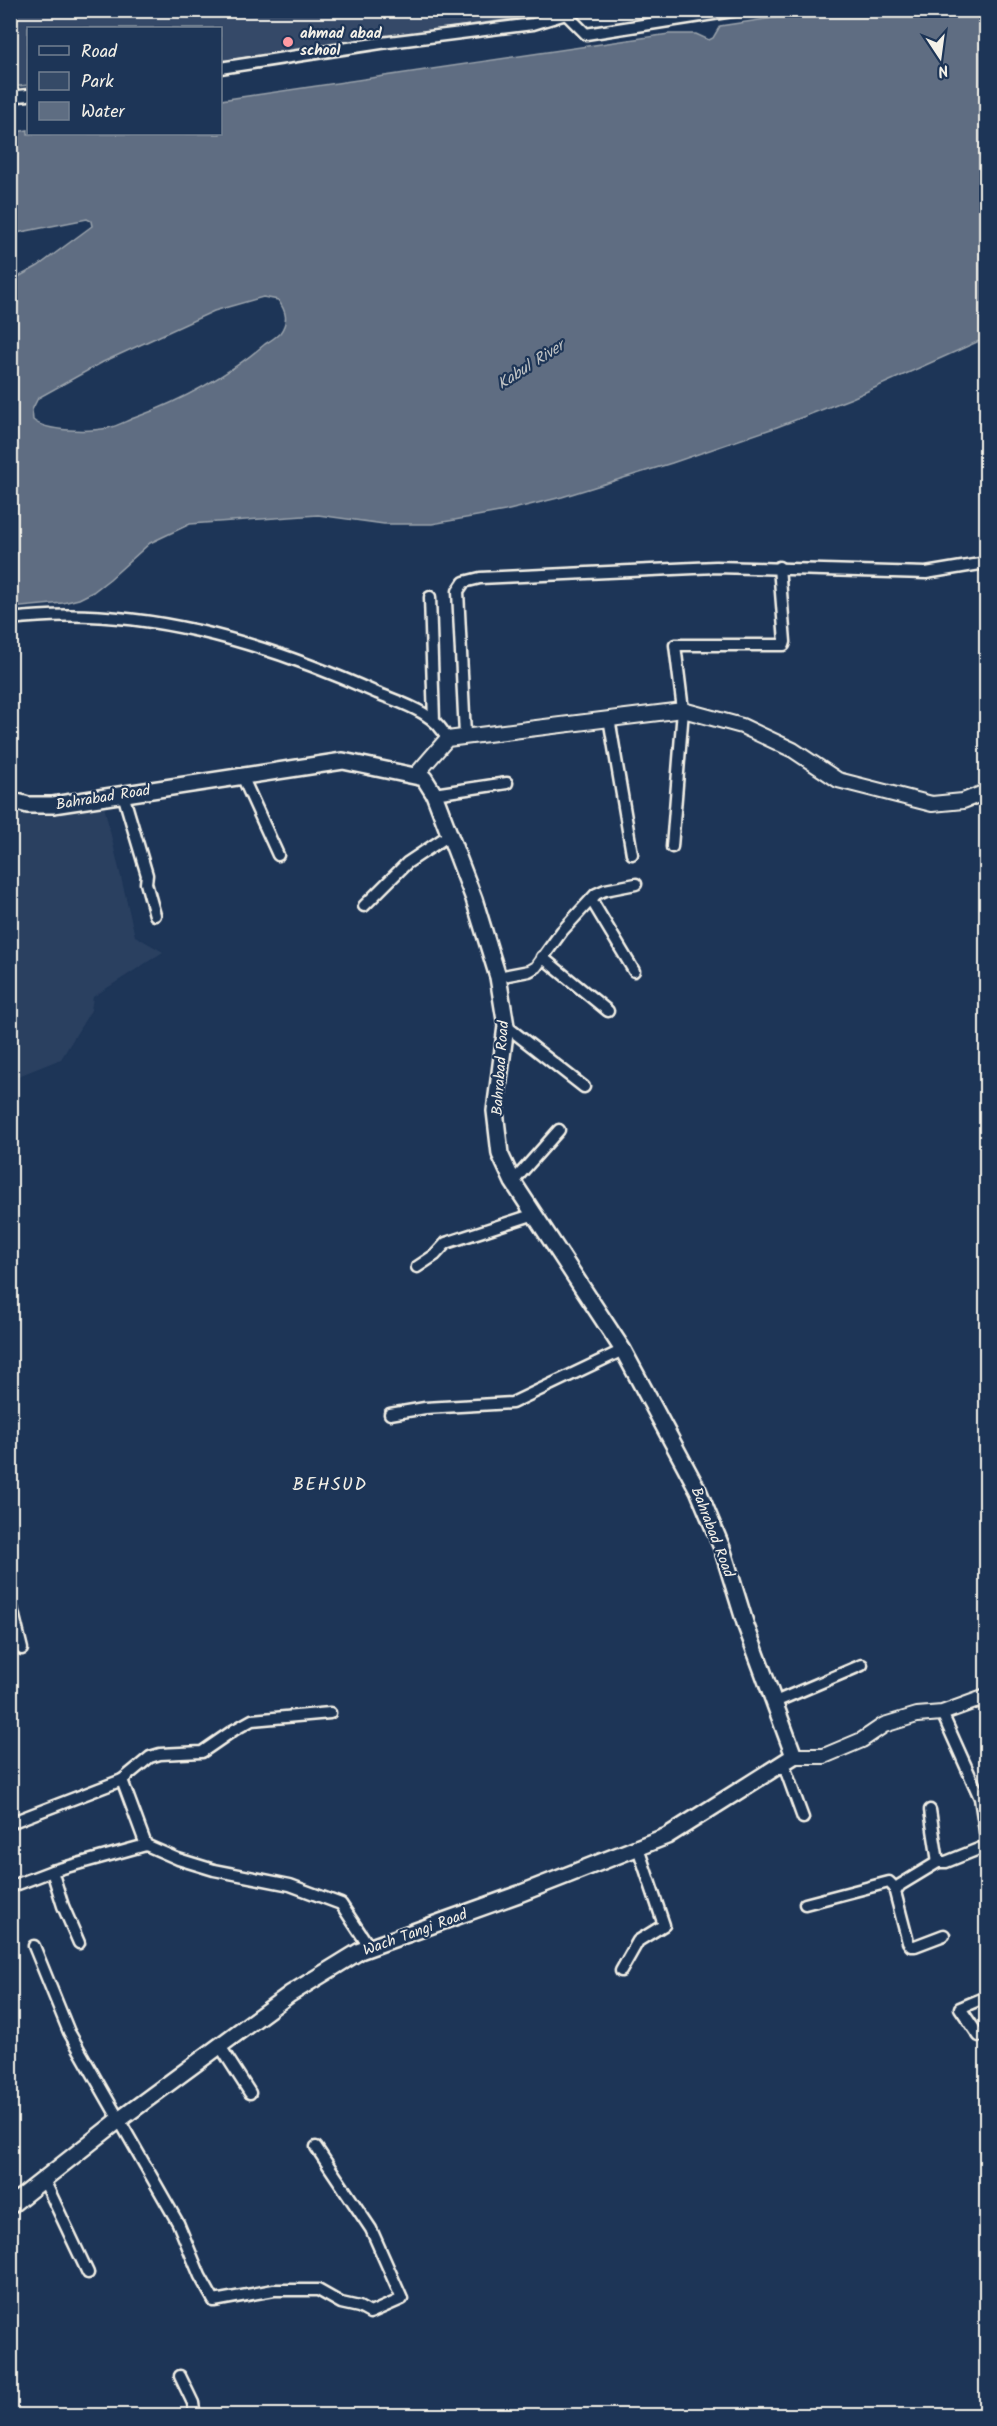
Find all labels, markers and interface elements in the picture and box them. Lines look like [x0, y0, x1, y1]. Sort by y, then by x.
place label: ahmad abad school [300, 22, 383, 63]
legend [27, 27, 222, 135]
north arrow [910, 27, 970, 87]
marker: ahmad abad school [281, 35, 295, 49]
text: Road [81, 38, 118, 67]
text: N [935, 57, 951, 83]
text: Park [81, 68, 114, 97]
text: Water [81, 98, 126, 127]
water label: Kabul River [492, 332, 573, 396]
street label: Bahrabad Road [54, 779, 153, 817]
street label: Bahrabad Road [486, 1019, 516, 1116]
district label: BEHSUD [293, 1471, 368, 1500]
street label: Bahrabad Road [684, 1484, 740, 1582]
street label: Wach Tangi Road [360, 1903, 471, 1963]

